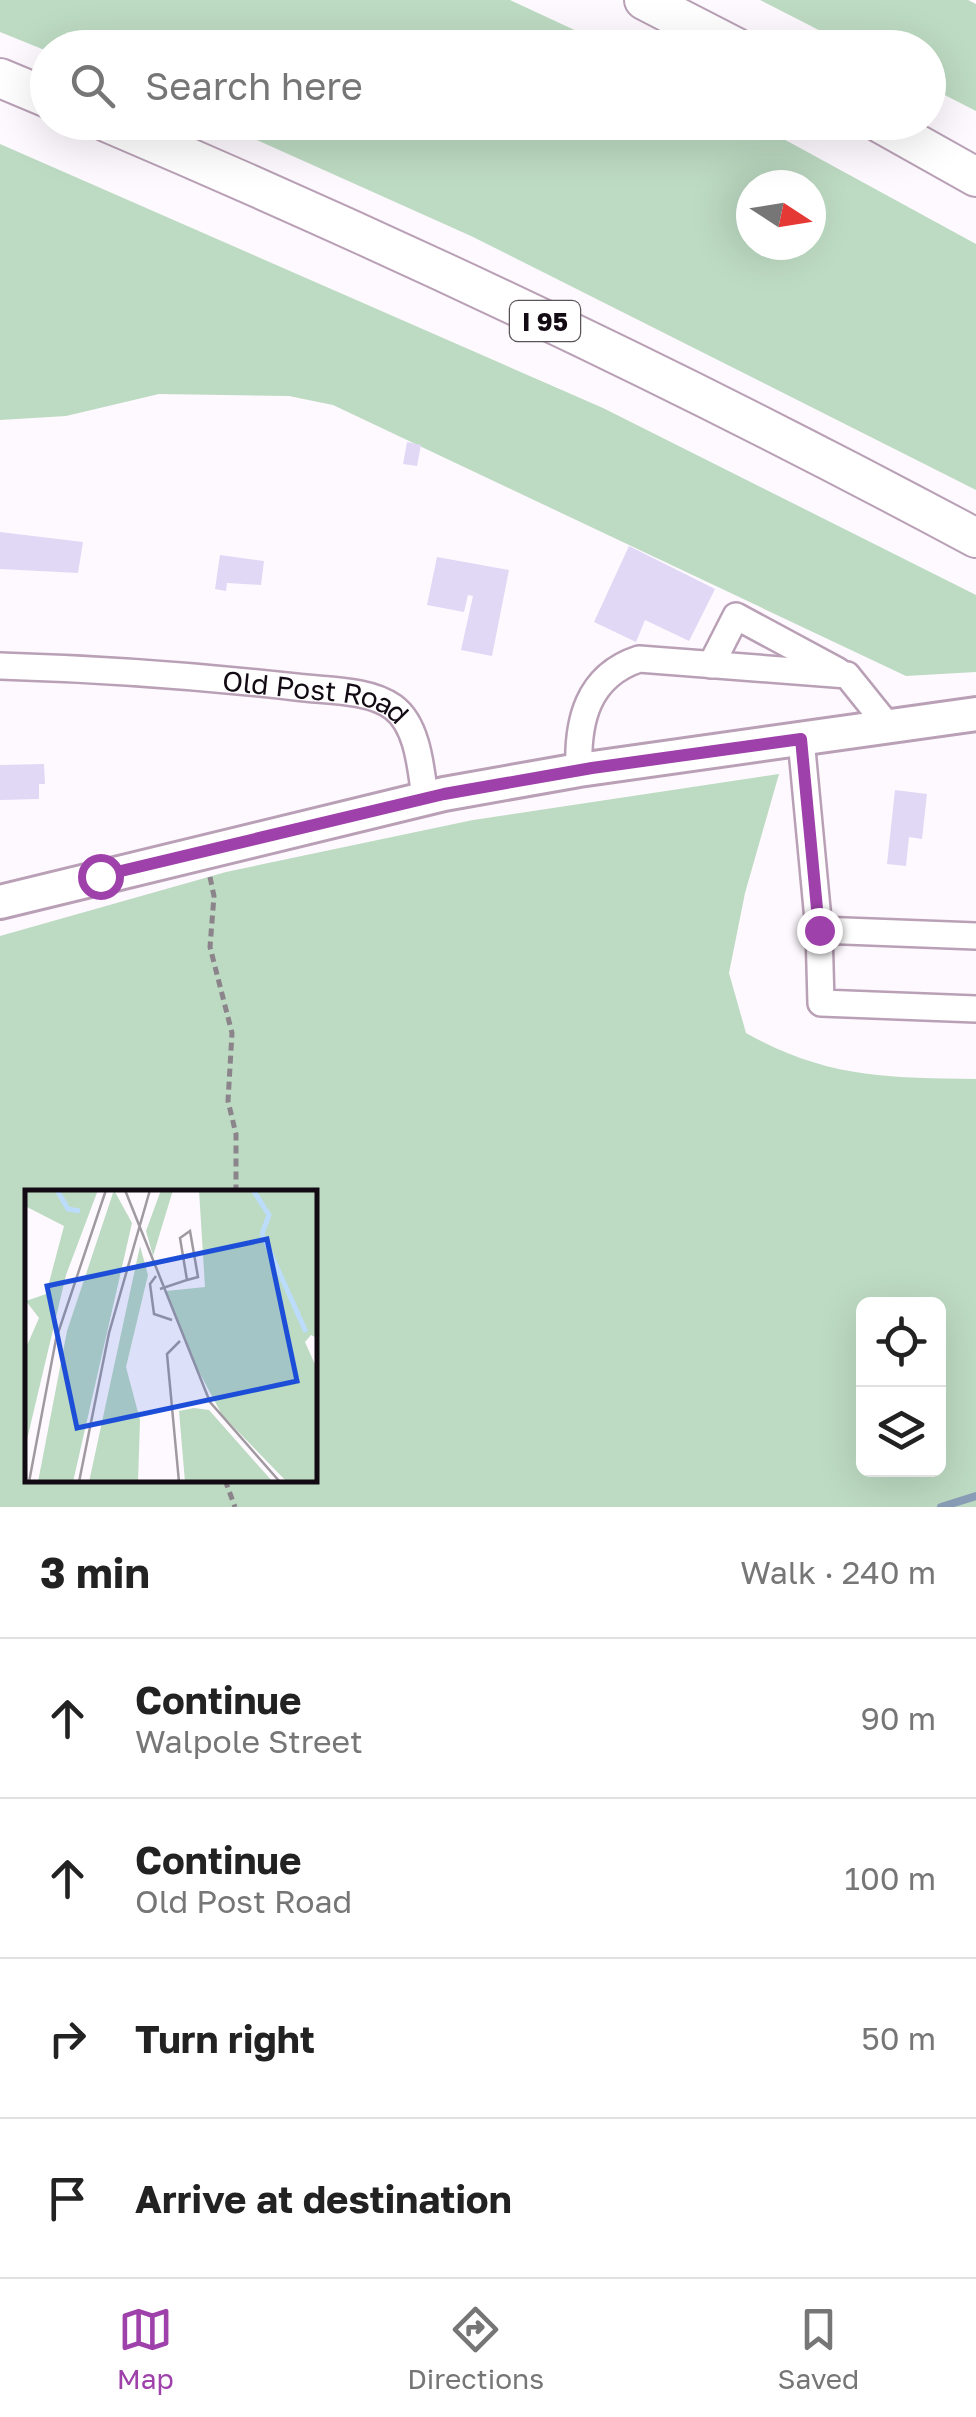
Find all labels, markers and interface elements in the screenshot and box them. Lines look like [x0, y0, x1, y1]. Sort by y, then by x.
search box [30, 30, 946, 140]
icon: search [65, 58, 120, 113]
text: Search here [145, 63, 363, 108]
north arrow [736, 170, 826, 260]
road number: I 95 [510, 301, 580, 341]
street label: Old Post Road [221, 663, 417, 730]
route start [78, 854, 124, 900]
route end [797, 908, 843, 954]
inset map [25, 1190, 318, 1482]
map controls [856, 1297, 946, 1477]
button: locate [856, 1297, 946, 1387]
button: layers [856, 1387, 946, 1477]
text: 3 min [40, 1547, 150, 1597]
text: Walk · 240 m [740, 1553, 936, 1591]
text: Continue [135, 1677, 301, 1722]
icon: ahead [40, 1691, 95, 1746]
text: 90 m [860, 1699, 936, 1737]
text: Walpole Street [135, 1722, 363, 1760]
text: Continue [135, 1837, 301, 1882]
icon: ahead [40, 1851, 95, 1906]
text: 100 m [844, 1859, 936, 1897]
text: Old Post Road [135, 1882, 352, 1920]
icon: right [40, 2011, 95, 2066]
text: Turn right [135, 2016, 315, 2061]
text: 50 m [861, 2019, 936, 2057]
icon: arrive [40, 2171, 95, 2226]
text: Arrive at destination [135, 2176, 512, 2221]
tab: Map [117, 2302, 174, 2395]
tab: Directions [407, 2302, 544, 2395]
tab: Saved [777, 2302, 859, 2395]

